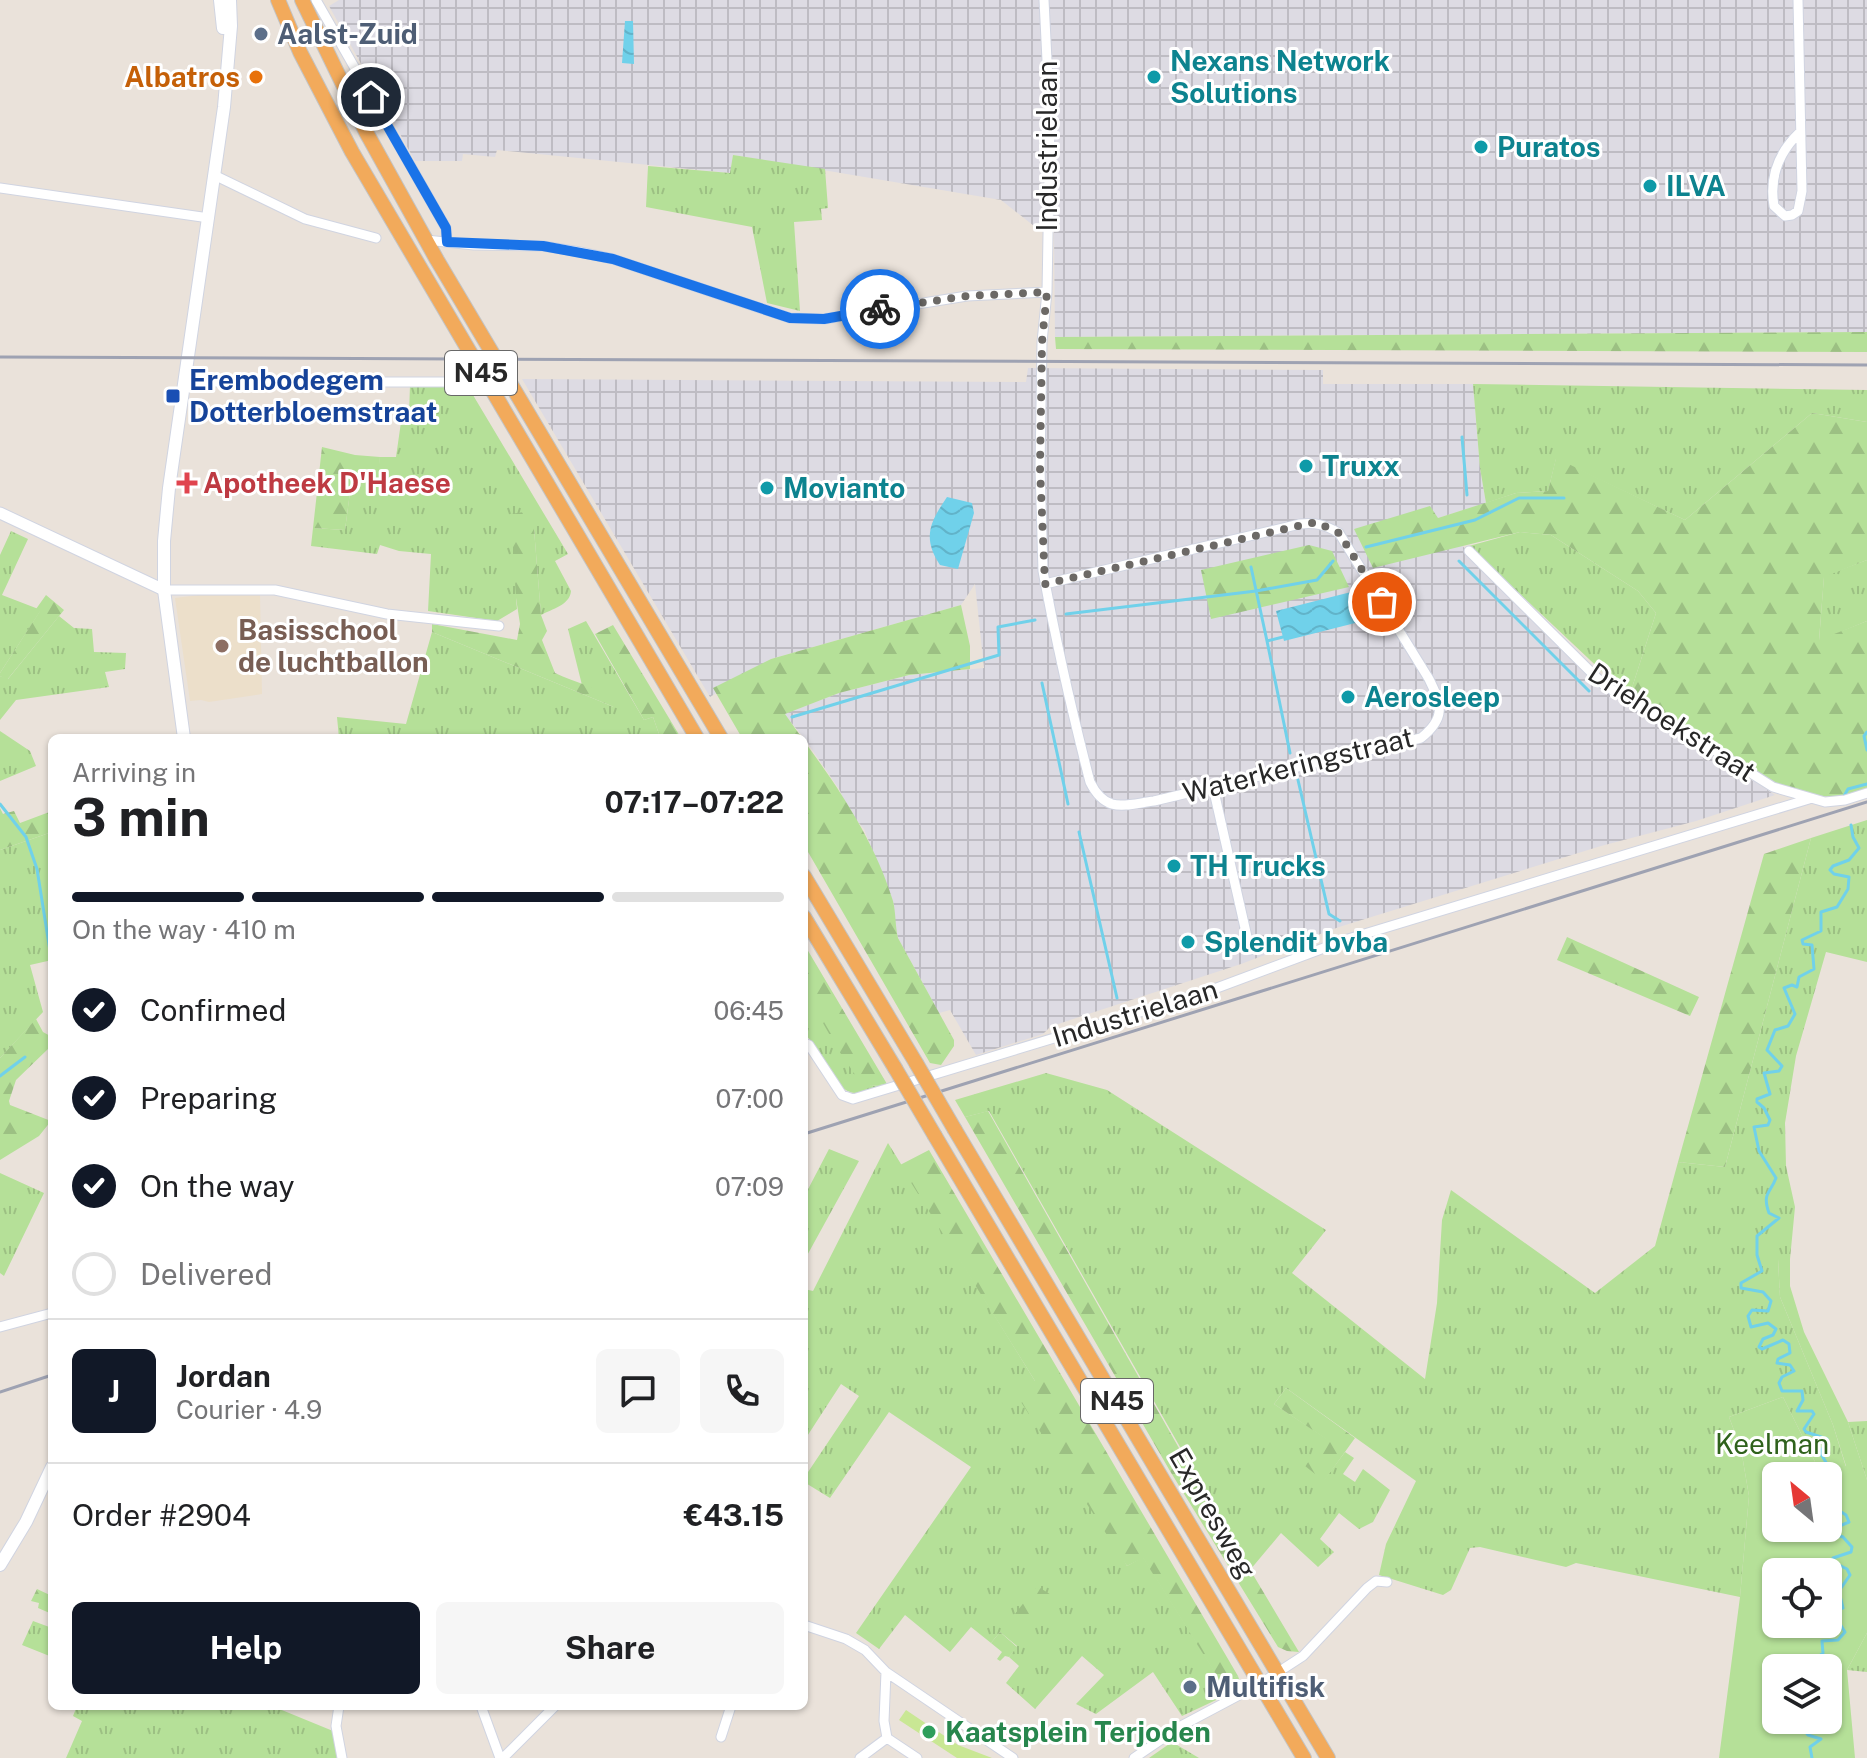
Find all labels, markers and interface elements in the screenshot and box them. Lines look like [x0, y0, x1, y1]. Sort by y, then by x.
place label: Aalst-Zuid [277, 17, 418, 50]
marker: Aalst-Zuid [252, 25, 270, 43]
place label: Nexans Network Solutions [1170, 44, 1390, 109]
place label: Albatros [124, 60, 240, 93]
street label: Industrielaan [1030, 61, 1063, 231]
pin [337, 63, 405, 131]
marker: Albatros [247, 68, 265, 86]
marker: Nexans Network Solutions [1145, 68, 1163, 86]
icon: home [349, 75, 393, 119]
place label: Puratos [1497, 130, 1601, 163]
marker: Puratos [1472, 138, 1490, 156]
place label: ILVA [1666, 169, 1726, 202]
marker: ILVA [1641, 177, 1659, 195]
courier [840, 269, 920, 349]
icon: bike [858, 287, 902, 331]
road number: N45 [445, 351, 517, 395]
place label: Erembodegem Dotterbloemstraat [189, 363, 437, 428]
marker: Erembodegem Dotterbloemstraat [164, 387, 182, 405]
place label: Truxx [1322, 449, 1400, 482]
marker: Truxx [1297, 457, 1315, 475]
place label: Apotheek D'Haese [203, 466, 451, 499]
place label: Movianto [783, 471, 905, 504]
marker: Apotheek D'Haese [178, 474, 196, 492]
marker: Movianto [758, 479, 776, 497]
pin [1348, 568, 1416, 636]
icon: bag [1360, 580, 1404, 624]
place label: Basisschool de luchtballon [238, 613, 429, 678]
marker: Basisschool de luchtballon [213, 637, 231, 655]
street label: Driehoekstraat [1582, 655, 1762, 788]
place label: Aerosleep [1364, 680, 1500, 713]
marker: Aerosleep [1339, 688, 1357, 706]
street label: Waterkeringstraat [1179, 720, 1416, 809]
text: Arriving in [72, 757, 196, 788]
text: 07:17–07:22 [604, 784, 784, 820]
text: 3 min [72, 787, 210, 848]
place label: TH Trucks [1190, 849, 1326, 882]
marker: TH Trucks [1165, 857, 1183, 875]
text: On the way · 410 m [72, 914, 296, 945]
place label: Splendit bvba [1204, 925, 1388, 958]
marker: Splendit bvba [1179, 933, 1197, 951]
street label: Industrielaan [1048, 972, 1221, 1053]
icon: check [72, 988, 116, 1032]
text: Confirmed [140, 992, 286, 1028]
text: 06:45 [714, 995, 784, 1026]
icon: check [72, 1076, 116, 1120]
text: Preparing [140, 1080, 277, 1116]
text: 07:00 [715, 1083, 784, 1114]
icon: check [72, 1164, 116, 1208]
text: On the way [140, 1168, 294, 1204]
text: 07:09 [715, 1171, 784, 1202]
text: Delivered [140, 1256, 272, 1292]
button: chat [596, 1349, 680, 1433]
button: phone [700, 1349, 784, 1433]
text: Jordan [176, 1358, 271, 1394]
text: J [108, 1373, 120, 1409]
road number: N45 [1081, 1379, 1153, 1423]
text: Courier · 4.9 [176, 1394, 322, 1425]
park label: Keelman [1715, 1427, 1829, 1460]
street label: Expresweg [1163, 1442, 1264, 1584]
north arrow [1762, 1462, 1842, 1542]
map controls [1762, 1462, 1842, 1734]
text: Order #2904 [72, 1497, 251, 1533]
text: €43.15 [684, 1497, 784, 1533]
button: locate [1762, 1558, 1842, 1638]
button: Help [72, 1602, 420, 1694]
button: Share [436, 1602, 784, 1694]
button: layers [1762, 1654, 1842, 1734]
place label: Multifisk [1206, 1670, 1325, 1703]
marker: Multifisk [1181, 1678, 1199, 1696]
place label: Kaatsplein Terjoden [945, 1715, 1211, 1748]
marker: Kaatsplein Terjoden [920, 1723, 938, 1741]

